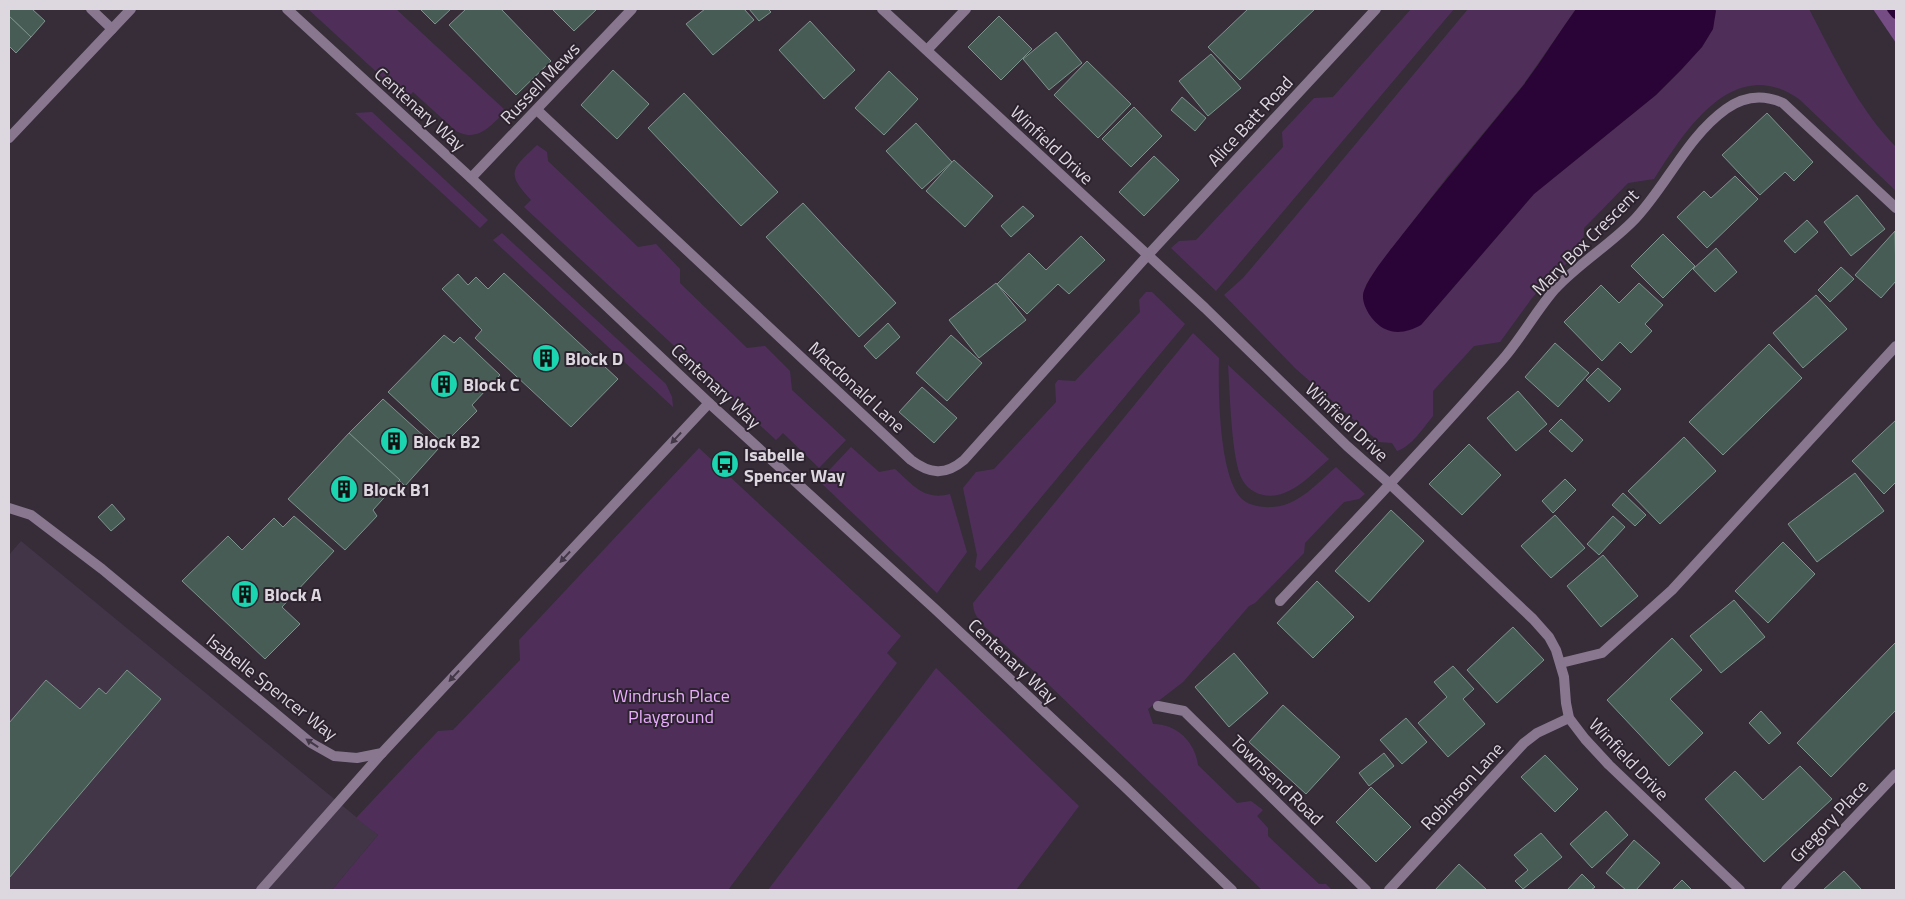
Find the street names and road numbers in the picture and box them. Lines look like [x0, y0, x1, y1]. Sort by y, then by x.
street label: Russell Mews [494, 36, 586, 130]
street label: Centenary Way [368, 61, 472, 158]
street label: Alice Batt Road [1201, 70, 1299, 172]
street label: Winfield Drive [1004, 99, 1100, 191]
street label: Mary Box Crescent [1525, 182, 1645, 302]
street label: Macdonald Lane [803, 335, 911, 439]
street label: Centenary Way [665, 337, 767, 435]
street label: Winfield Drive [1299, 376, 1395, 468]
street label: Centenary Way [962, 612, 1064, 710]
street label: Isabelle Spencer Way [201, 627, 344, 747]
street label: Winfield Drive [1583, 712, 1675, 806]
street label: Townsend Road [1224, 729, 1330, 831]
street label: Robinson Lane [1414, 736, 1510, 836]
street label: Gregory Place [1783, 774, 1875, 868]

